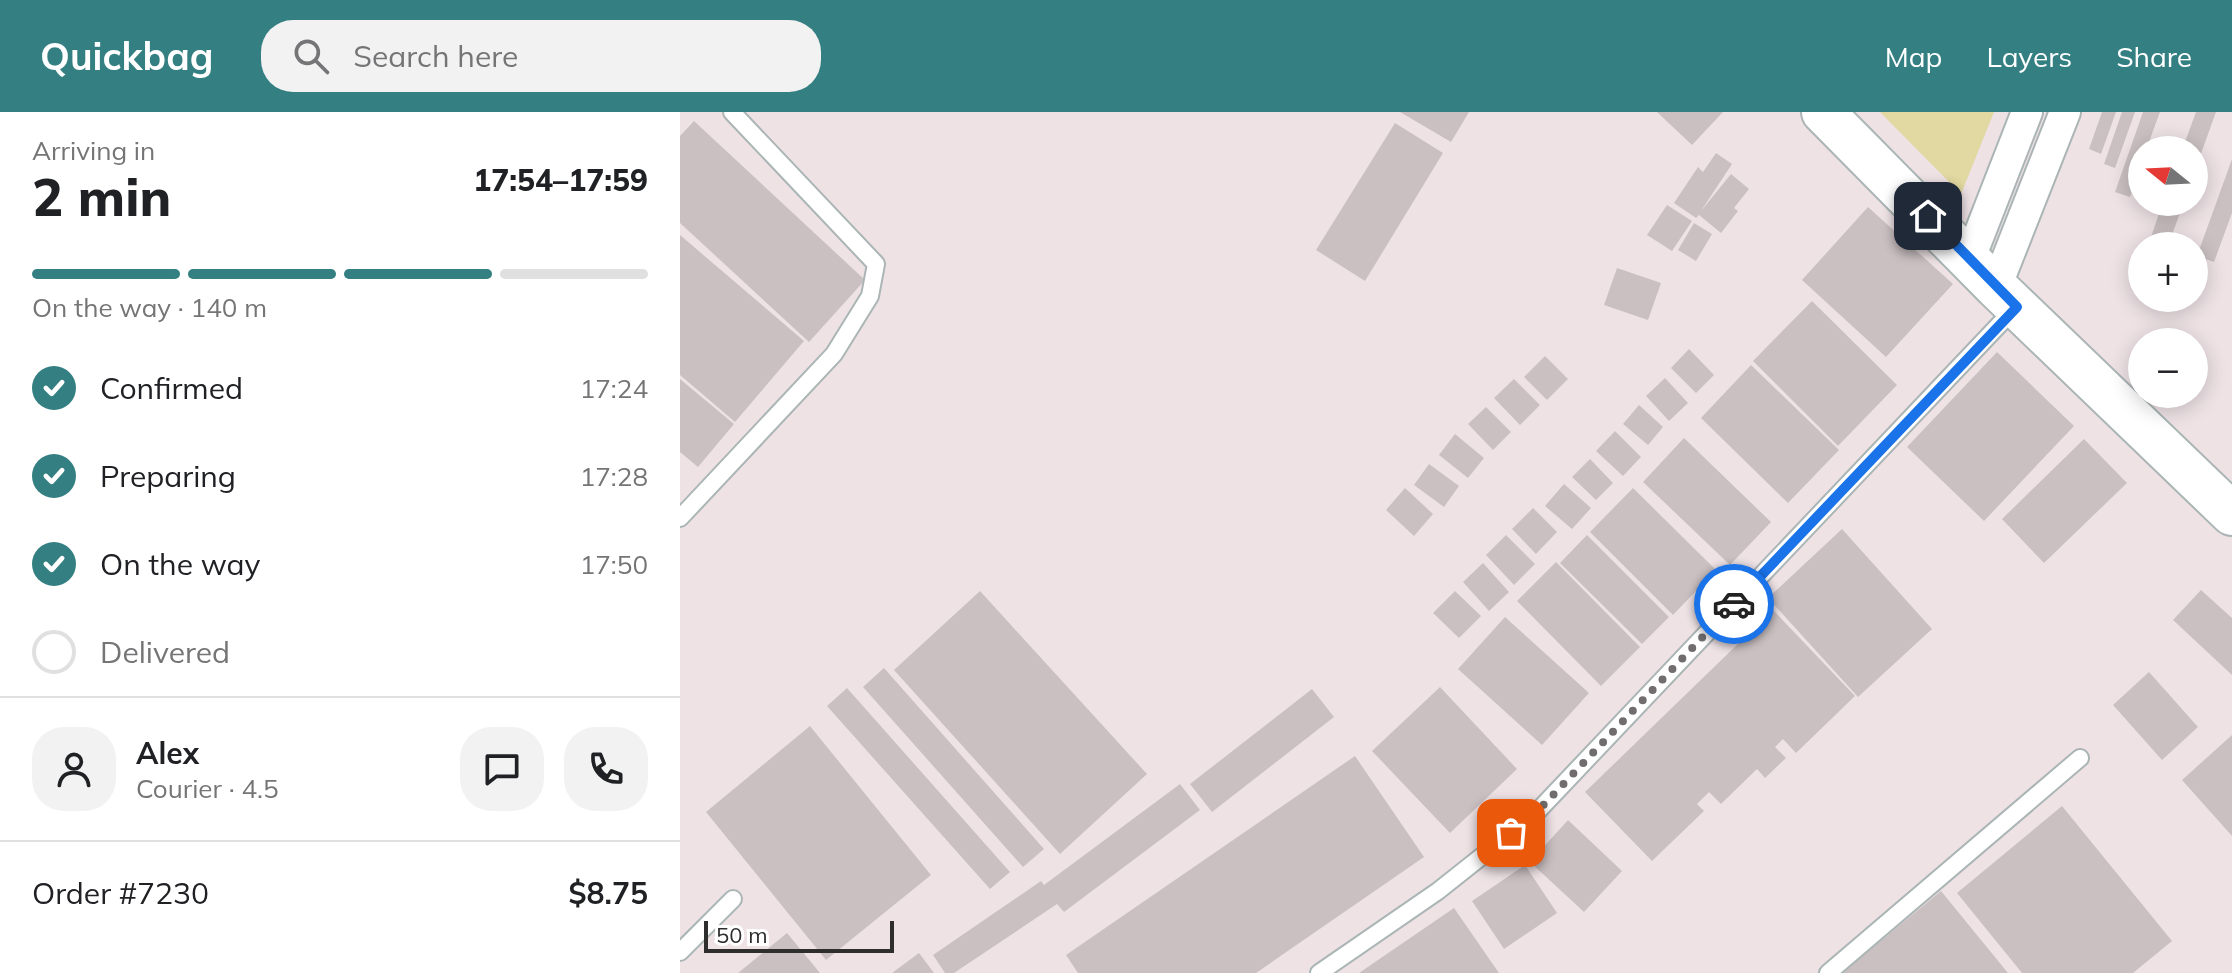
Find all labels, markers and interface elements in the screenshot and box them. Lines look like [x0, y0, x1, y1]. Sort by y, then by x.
search box [261, 20, 821, 92]
text: Quickbag [40, 32, 213, 80]
icon: search [289, 34, 333, 78]
text: Search here [353, 37, 518, 75]
text: Map [1885, 39, 1942, 74]
text: Layers [1986, 39, 2072, 74]
text: Share [2116, 39, 2192, 74]
text: Arriving in [32, 134, 155, 167]
north arrow [2128, 136, 2208, 216]
map controls [2128, 136, 2208, 408]
text: 17:54–17:59 [473, 161, 648, 199]
text: 2 min [32, 164, 171, 229]
pin [1894, 182, 1962, 250]
icon: home [1906, 194, 1950, 238]
button: + [2128, 232, 2208, 312]
text: On the way · 140 m [32, 291, 267, 324]
button: − [2128, 328, 2208, 408]
icon: check [32, 366, 76, 410]
text: Confirmed [100, 369, 243, 407]
text: 17:24 [580, 372, 648, 405]
icon: check [32, 454, 76, 498]
text: Preparing [100, 457, 236, 495]
text: 17:28 [580, 460, 648, 493]
icon: check [32, 542, 76, 586]
text: On the way [100, 545, 260, 583]
text: 17:50 [580, 548, 648, 581]
courier [1694, 564, 1774, 644]
icon: car [1712, 582, 1756, 626]
text: Delivered [100, 633, 230, 671]
button: person [32, 727, 116, 811]
button: chat [460, 727, 544, 811]
button: phone [564, 727, 648, 811]
text: Alex [136, 734, 199, 772]
text: Courier · 4.5 [136, 772, 279, 805]
pin [1477, 799, 1545, 867]
icon: bag [1489, 811, 1533, 855]
text: Order #7230 [32, 874, 209, 912]
text: $8.75 [569, 874, 648, 912]
scale bar [704, 917, 894, 953]
text: 50 m [716, 921, 767, 949]

